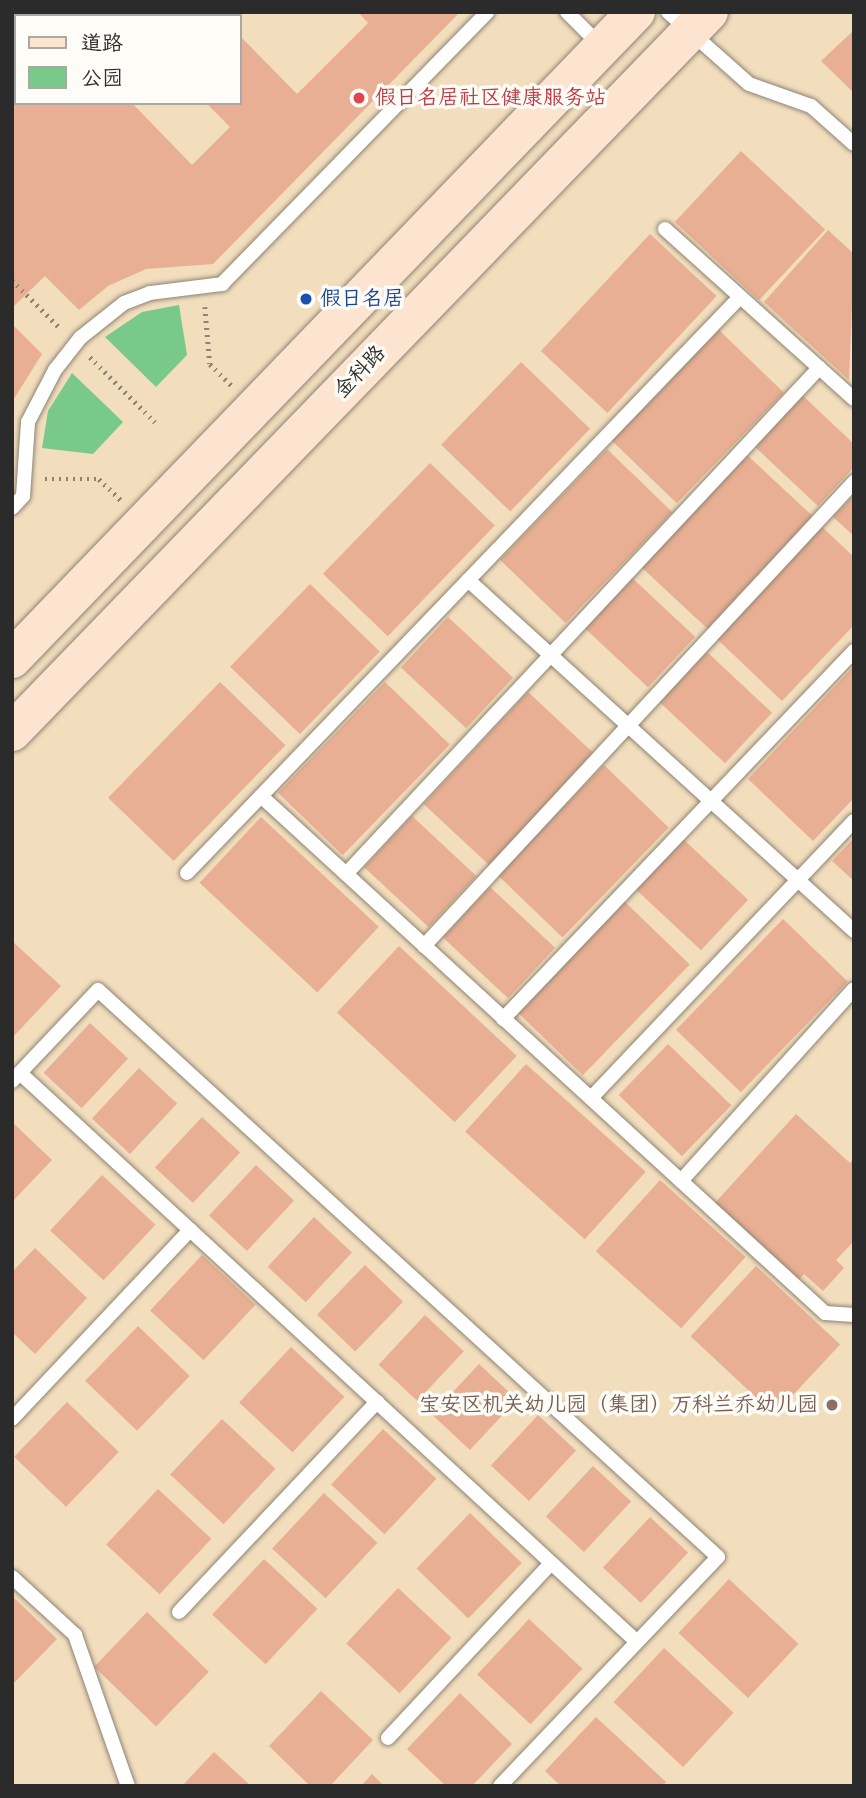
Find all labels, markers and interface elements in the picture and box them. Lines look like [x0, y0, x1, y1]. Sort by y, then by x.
legend [14, 14, 242, 105]
text: 道路 [81, 30, 123, 58]
text: 公园 [81, 65, 123, 93]
place label: 假日名居社区健康服务站 [375, 85, 606, 111]
marker: 假日名居社区健康服务站 [349, 88, 369, 108]
place label: 假日名居 [320, 286, 404, 312]
marker: 假日名居 [298, 291, 314, 307]
street label: 金科路 [329, 341, 391, 403]
place label: 宝安区机关幼儿园（集团）万科兰乔幼儿园 [419, 1392, 818, 1418]
marker: 宝安区机关幼儿园（集团）万科兰乔幼儿园 [824, 1397, 840, 1413]

